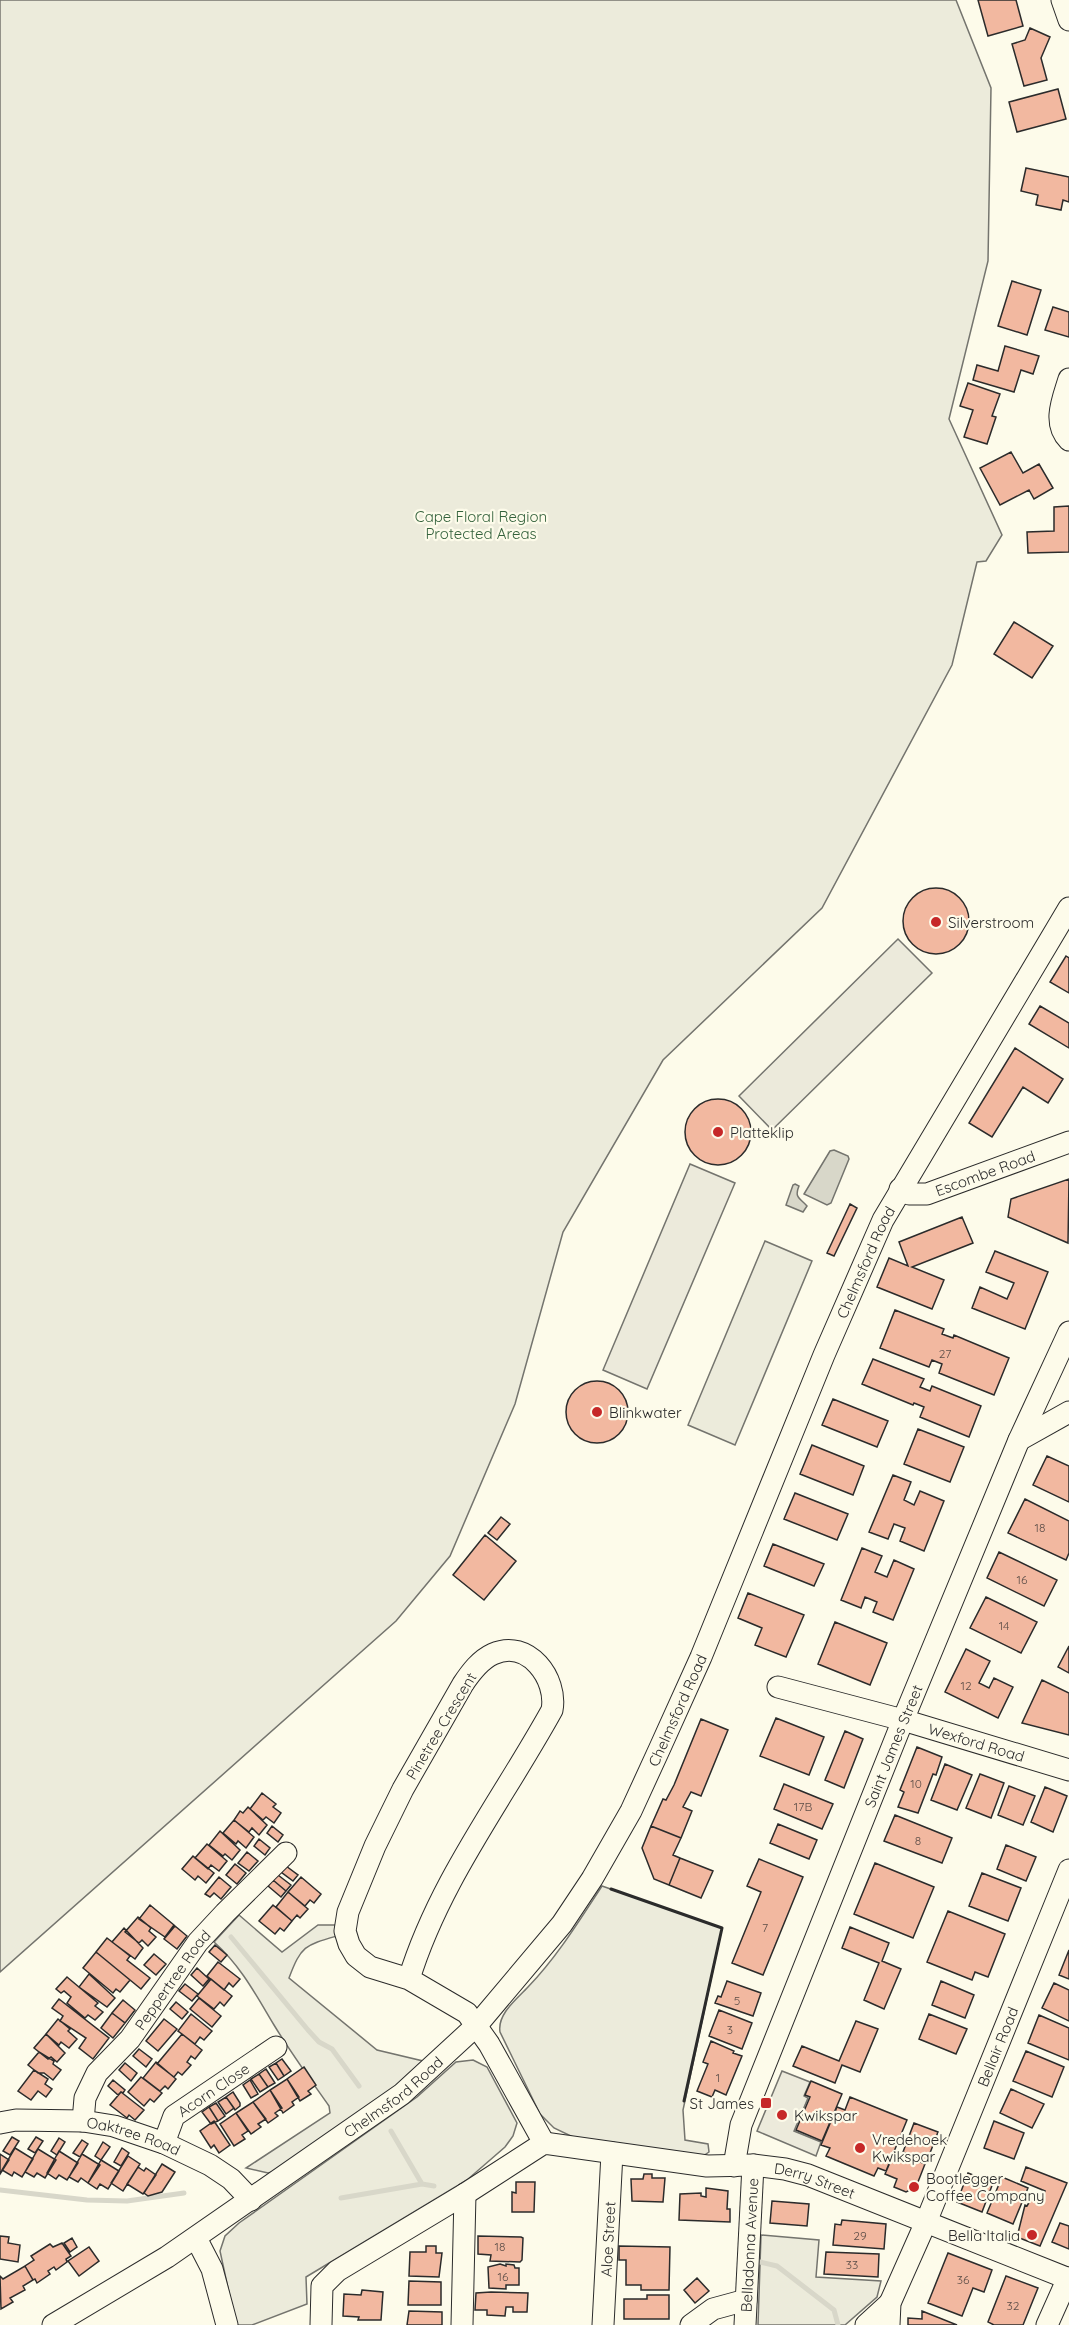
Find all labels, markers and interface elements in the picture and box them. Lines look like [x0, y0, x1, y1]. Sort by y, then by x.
park label: Cape Floral Region Protected Areas [415, 507, 547, 543]
place label: Silverstroom [948, 913, 1034, 932]
marker: Silverstroom [929, 915, 943, 929]
place label: Platteklip [730, 1123, 794, 1142]
marker: Platteklip [711, 1125, 725, 1139]
street label: Escombe Road [932, 1146, 1038, 1200]
street label: Chelmsford Road [832, 1203, 899, 1321]
house number: 27 [939, 1346, 951, 1361]
place label: Blinkwater [609, 1403, 682, 1422]
marker: Blinkwater [590, 1405, 604, 1419]
house number: 18 [1035, 1520, 1045, 1535]
house number: 16 [1017, 1572, 1028, 1587]
house number: 14 [999, 1618, 1009, 1633]
street label: Chelmsford Road [643, 1651, 711, 1769]
street label: Pinetree Crescent [402, 1669, 480, 1783]
house number: 12 [960, 1678, 972, 1693]
street label: Saint James Street [860, 1682, 926, 1810]
street label: Wexford Road [926, 1719, 1027, 1766]
house number: 10 [910, 1776, 922, 1791]
house number: 17B [794, 1799, 812, 1814]
house number: 8 [915, 1833, 921, 1848]
house number: 7 [762, 1920, 768, 1935]
street label: Peppertree Road [130, 1926, 214, 2033]
house number: 5 [734, 1993, 740, 2008]
street label: Bellair Road [973, 2004, 1022, 2089]
house number: 3 [727, 2022, 733, 2037]
street label: Chelmsford Road [340, 2052, 446, 2141]
street label: Acorn Close [173, 2058, 253, 2121]
house number: 1 [716, 2070, 720, 2085]
place label: St James [690, 2094, 754, 2113]
marker: St James [759, 2096, 773, 2110]
place label: Kwikspar [794, 2106, 858, 2125]
marker: Kwikspar [775, 2108, 789, 2122]
street label: Oaktree Road [85, 2112, 184, 2159]
place label: Vredehoek Kwikspar [872, 2130, 947, 2166]
marker: Vredehoek Kwikspar [853, 2141, 867, 2155]
street label: Derry Street [773, 2158, 858, 2202]
place label: Bootlegger Coffee Company [926, 2169, 1045, 2205]
street label: Belladonna Avenue [736, 2178, 762, 2313]
marker: Bootlegger Coffee Company [907, 2180, 921, 2194]
street label: Aloe Street [596, 2201, 619, 2277]
place label: Bella Italia [948, 2226, 1020, 2245]
house number: 29 [853, 2228, 867, 2243]
marker: Bella Italia [1025, 2228, 1039, 2242]
house number: 18 [495, 2239, 505, 2254]
house number: 33 [846, 2257, 858, 2272]
house number: 16 [498, 2269, 509, 2284]
house number: 36 [957, 2272, 970, 2287]
house number: 32 [1007, 2298, 1020, 2313]

